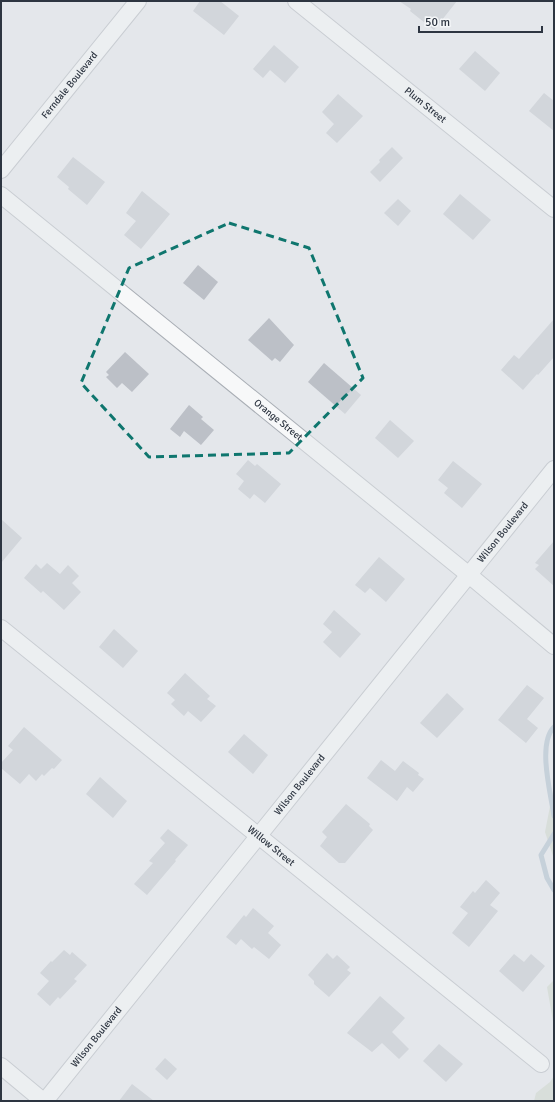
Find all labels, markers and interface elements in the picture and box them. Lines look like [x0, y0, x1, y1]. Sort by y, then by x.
scale bar [419, 8, 542, 34]
text: 50 m [425, 15, 450, 30]
street label: Ferndale Boulevard [39, 49, 100, 121]
street label: Plum Street [402, 85, 449, 126]
street label: Orange Street [251, 397, 305, 444]
street label: Wilson Boulevard [475, 500, 531, 565]
street label: Wilson Boulevard [272, 752, 328, 818]
street label: Willow Street [245, 823, 298, 869]
street label: Wilson Boulevard [68, 1004, 124, 1070]

